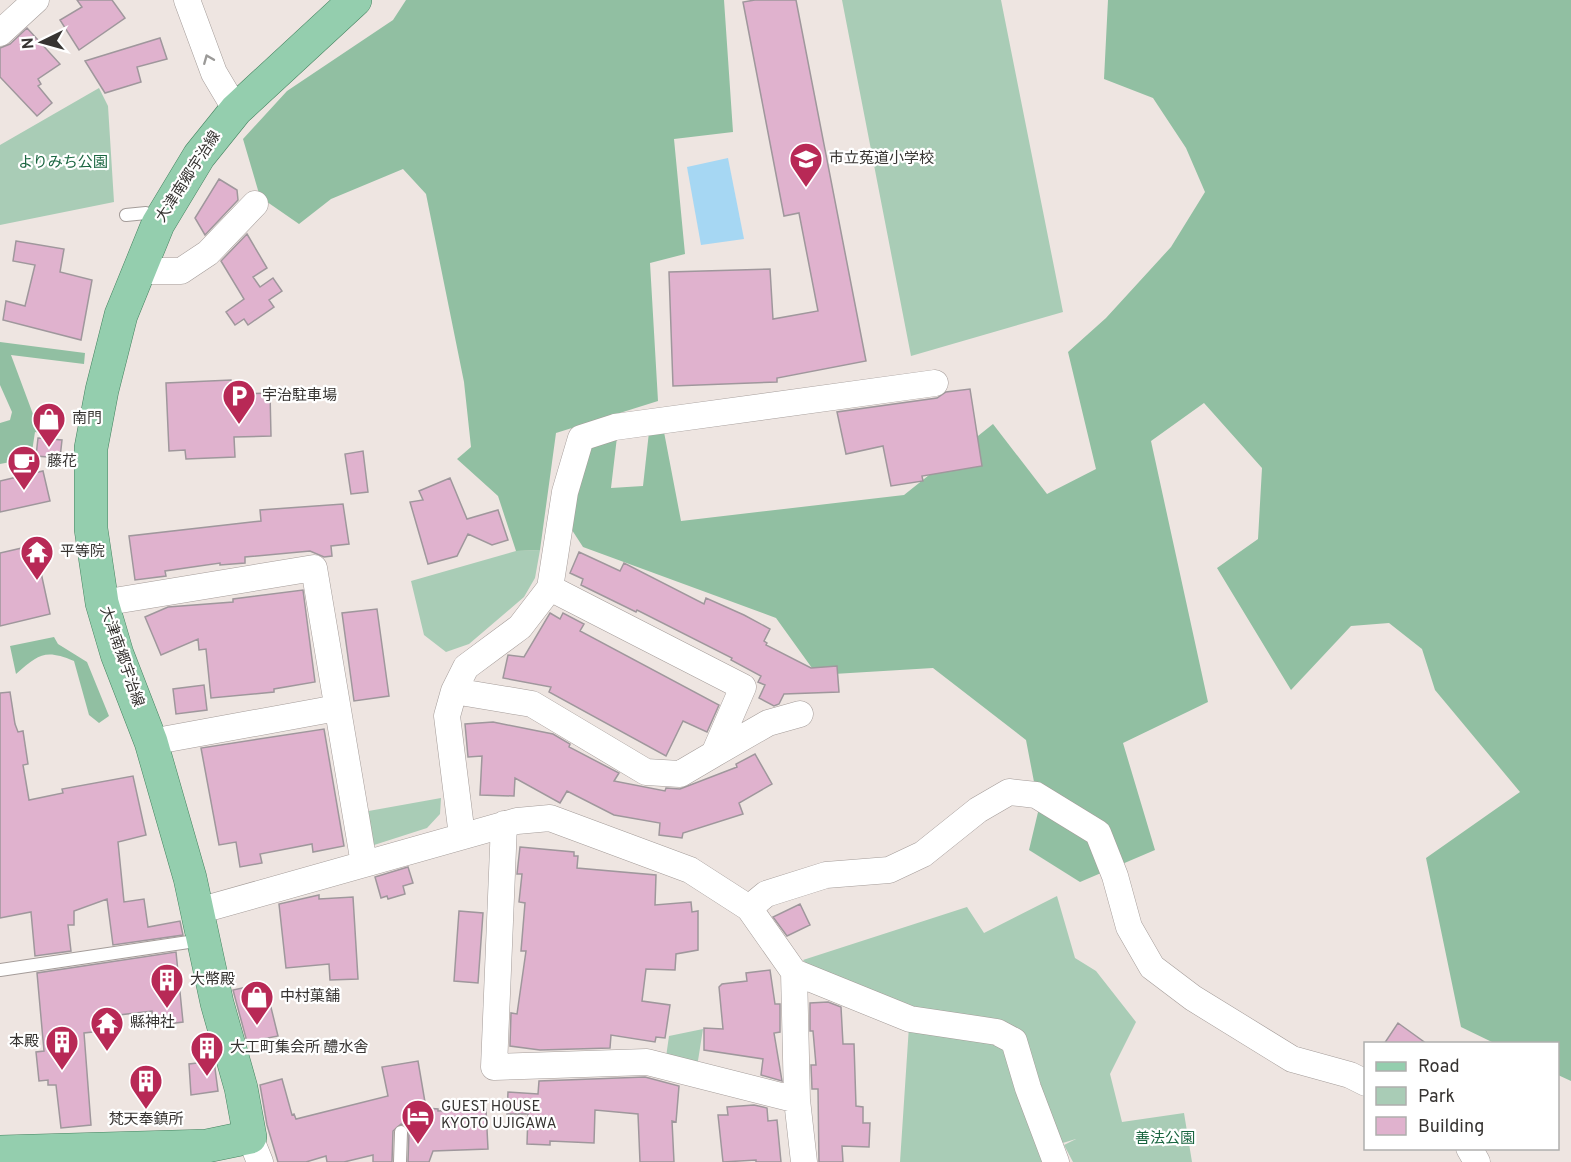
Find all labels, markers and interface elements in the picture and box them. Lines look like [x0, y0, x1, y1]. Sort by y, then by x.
north arrow [12, 12, 72, 72]
text: N [19, 37, 40, 50]
one-way arrow [203, 54, 215, 65]
street label: 大津南郷宇治線 [152, 128, 226, 226]
school or university icon: 市立菟道小学校 [788, 141, 824, 188]
place label: 市立菟道小学校 [829, 150, 934, 169]
park label: よりみち公園 [18, 154, 108, 173]
parking icon: 宇治駐車場 [221, 378, 257, 425]
place label: 宇治駐車場 [262, 387, 337, 406]
shop icon: 南門 [31, 401, 67, 448]
place label: 南門 [72, 410, 102, 429]
cafe icon: 藤花 [6, 444, 42, 491]
place label: 藤花 [47, 453, 77, 472]
temple icon: 平等院 [19, 534, 55, 581]
place label: 平等院 [60, 543, 105, 562]
street label: 大津南郷宇治線 [95, 604, 147, 710]
building icon: 大幣殿 [149, 962, 185, 1009]
place label: 大幣殿 [190, 971, 235, 990]
shop icon: 中村菓舗 [239, 979, 275, 1026]
place label: 中村菓舗 [280, 987, 340, 1007]
temple icon: 縣神社 [89, 1005, 125, 1052]
place label: 縣神社 [130, 1014, 175, 1033]
building icon: 本殿 [44, 1024, 80, 1071]
building icon: 大工町集会所 醴水舎 [189, 1030, 225, 1077]
place label: 本殿 [9, 1033, 39, 1052]
place label: 大工町集会所 醴水舎 [230, 1039, 369, 1058]
legend [1364, 1042, 1559, 1150]
text: Road [1418, 1056, 1460, 1079]
building icon: 梵天奉鎮所 [128, 1063, 164, 1110]
text: Park [1418, 1086, 1455, 1109]
hotel icon: GUEST HOUSE KYOTO UJIGAWA [400, 1098, 436, 1145]
place label: GUEST HOUSE KYOTO UJIGAWA [441, 1098, 557, 1134]
place label: 梵天奉鎮所 [108, 1111, 184, 1130]
text: Building [1418, 1116, 1484, 1139]
park label: 善法公園 [1135, 1130, 1195, 1149]

